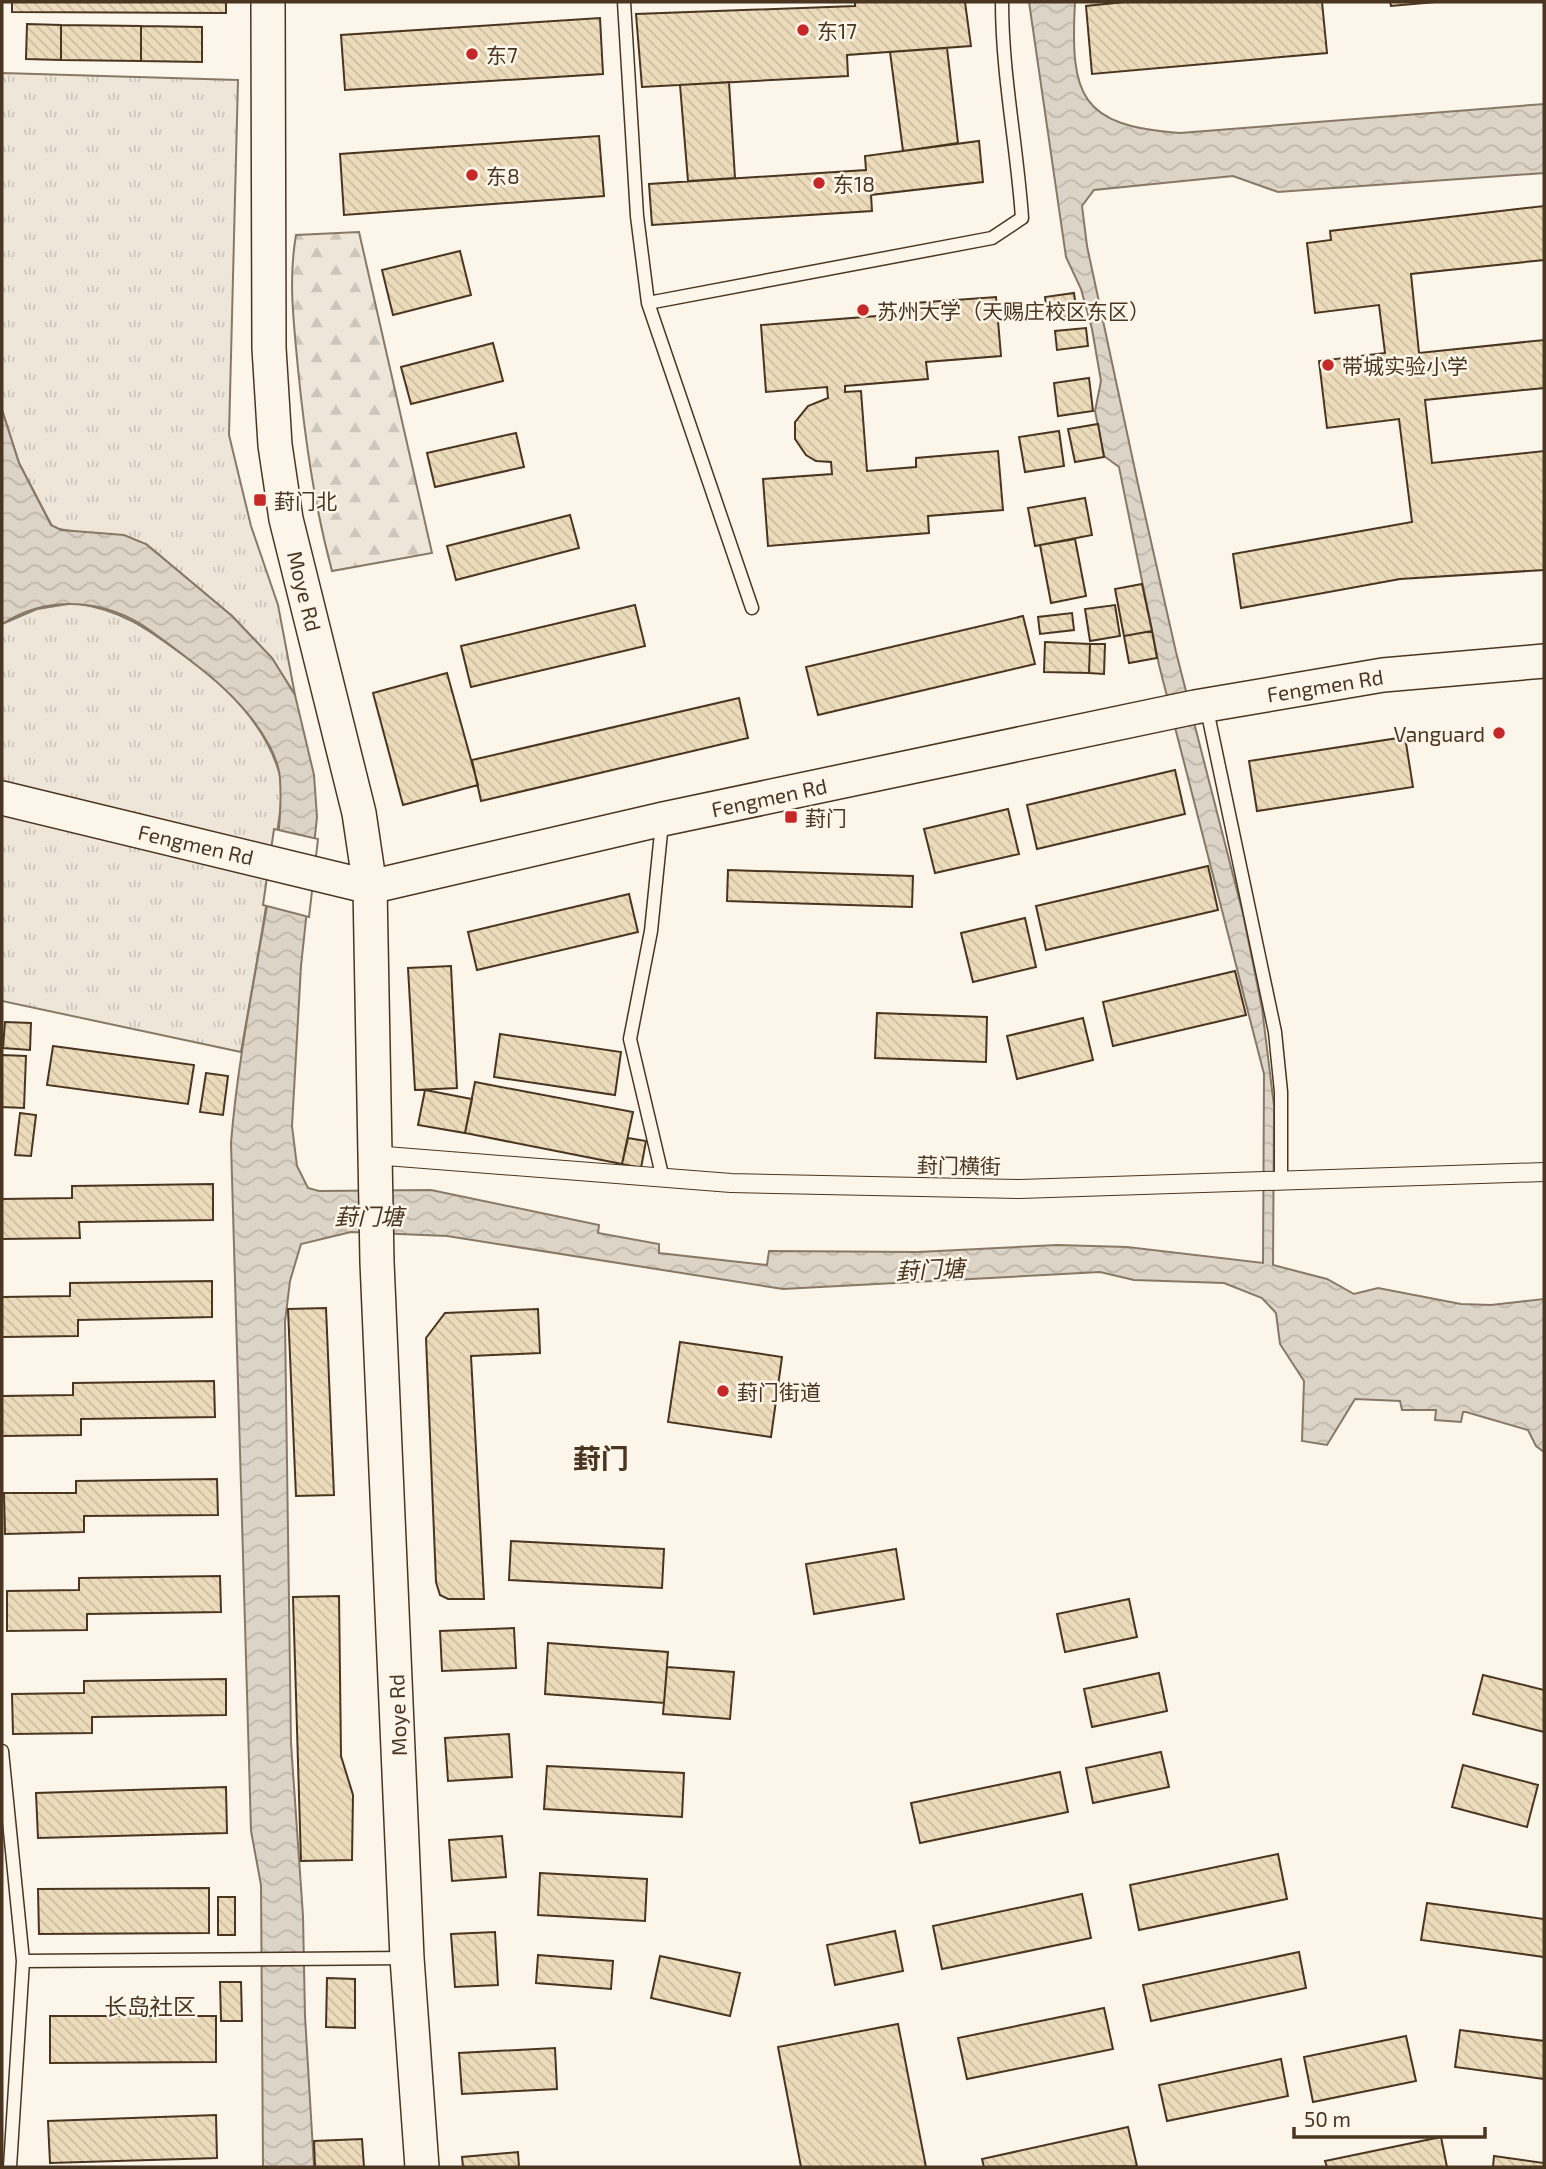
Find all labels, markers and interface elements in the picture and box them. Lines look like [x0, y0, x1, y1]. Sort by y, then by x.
place label: 东17 [817, 18, 857, 43]
marker: 东17 [795, 22, 811, 38]
place label: 东7 [486, 42, 518, 67]
marker: 东7 [464, 46, 480, 62]
place label: 东8 [486, 163, 520, 188]
marker: 东8 [464, 167, 480, 183]
place label: 东18 [833, 171, 875, 196]
marker: 东18 [811, 175, 827, 191]
place label: 苏州大学（天赐庄校区东区） [877, 298, 1150, 323]
marker: 苏州大学（天赐庄校区东区） [855, 302, 871, 318]
place label: 带城实验小学 [1342, 353, 1468, 378]
marker: 带城实验小学 [1320, 357, 1336, 373]
place label: 葑门北 [274, 488, 337, 513]
marker: 葑门北 [252, 492, 268, 508]
street label: Moye Rd [283, 548, 327, 634]
street label: Fengmen Rd [1265, 663, 1385, 707]
place label: Vanguard [1394, 721, 1485, 746]
marker: Vanguard [1491, 725, 1507, 741]
street label: Fengmen Rd [709, 773, 829, 821]
place label: 葑门 [805, 805, 847, 830]
marker: 葑门 [783, 809, 799, 825]
street label: Fengmen Rd [136, 819, 256, 869]
street label: 葑门横街 [917, 1152, 1001, 1178]
water label: 葑门塘 [335, 1202, 408, 1230]
water label: 葑门塘 [895, 1253, 969, 1285]
place label: 葑门街道 [737, 1379, 821, 1404]
marker: 葑门街道 [715, 1383, 731, 1399]
district label: 葑门 [573, 1441, 629, 1475]
street label: Moye Rd [383, 1673, 411, 1757]
district label: 长岛社区 [104, 1992, 196, 2020]
scale bar [1294, 2096, 1485, 2140]
text: 50 m [1304, 2106, 1351, 2131]

